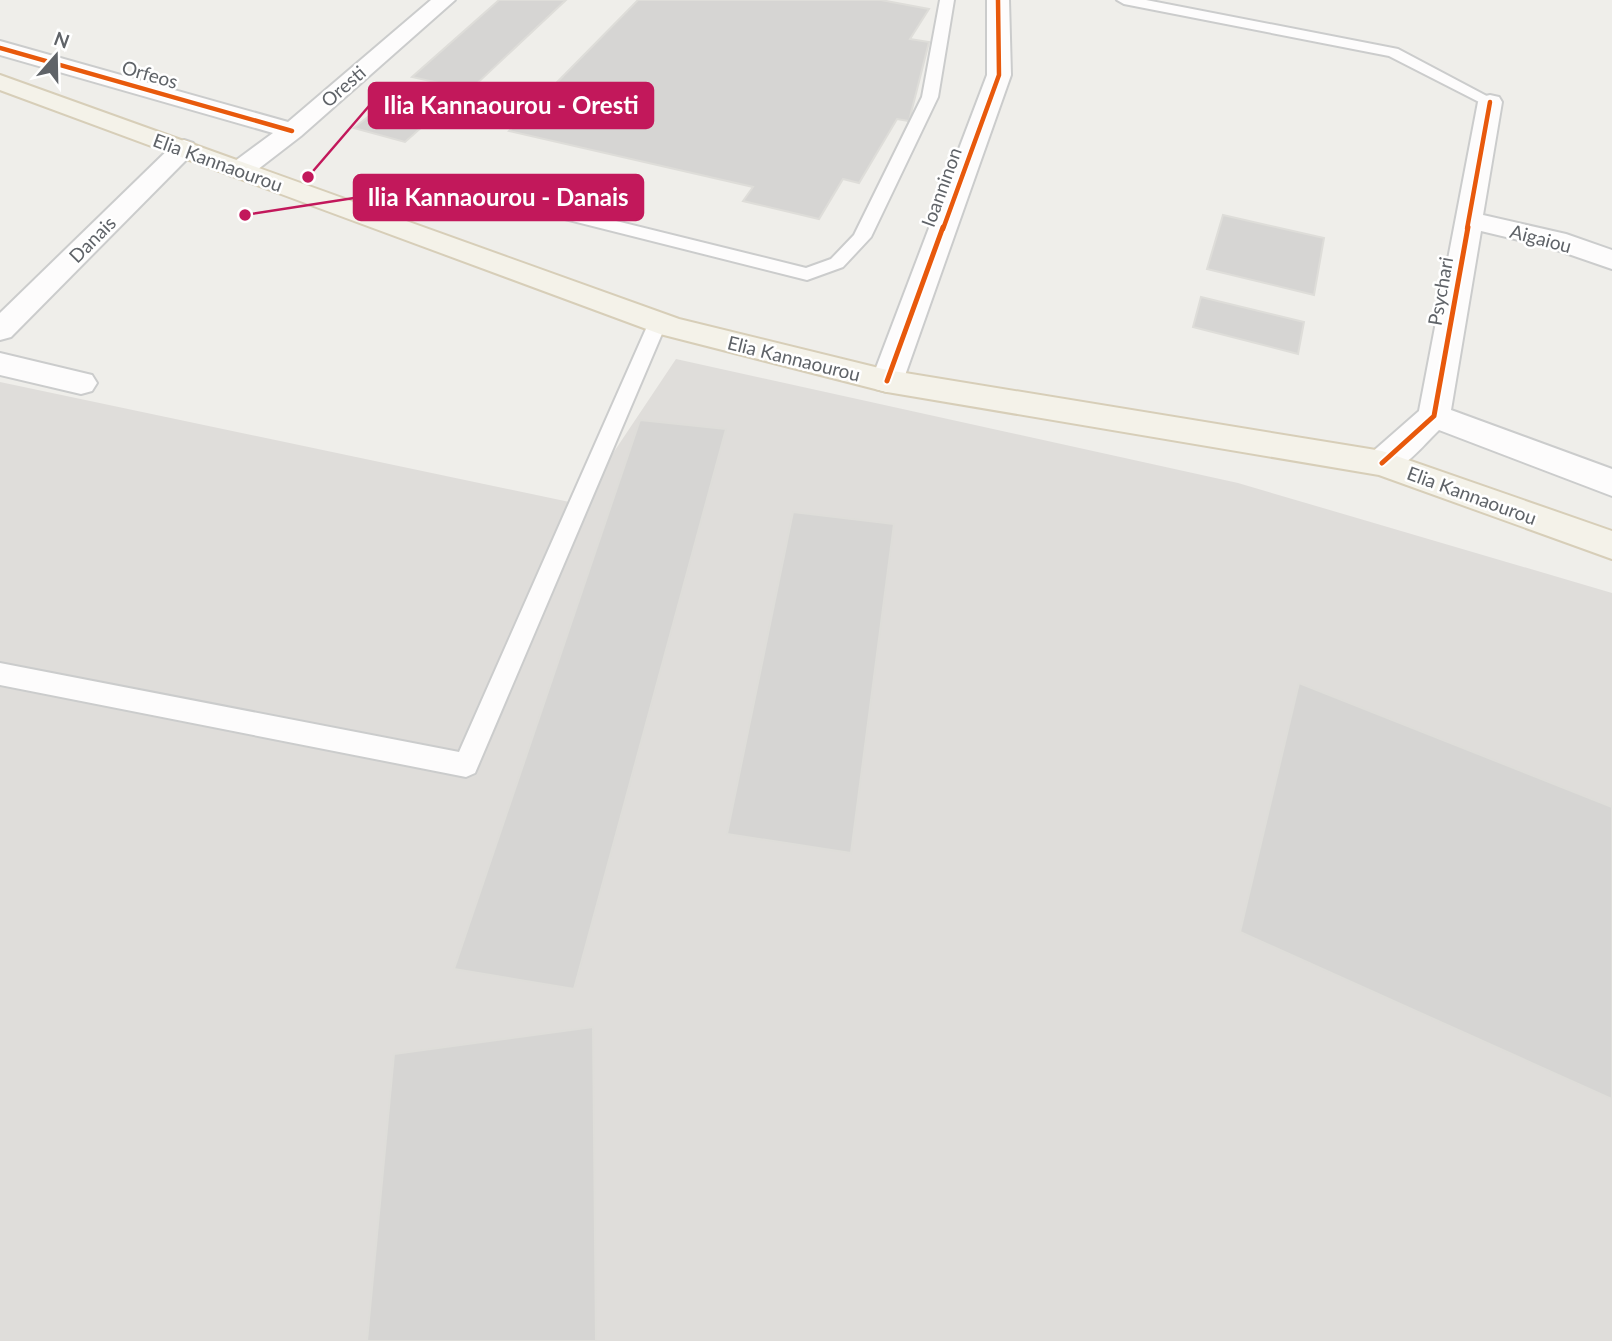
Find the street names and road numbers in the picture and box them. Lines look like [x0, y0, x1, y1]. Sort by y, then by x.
street label: Orfeos [119, 55, 181, 93]
street label: Oresti [316, 60, 370, 112]
street label: Elia Kannaourou [150, 128, 286, 196]
street label: Ioanninon [916, 144, 966, 230]
street label: Danais [64, 211, 120, 267]
street label: Aigaiou [1508, 219, 1574, 257]
street label: Psychari [1423, 255, 1457, 327]
street label: Elia Kannaourou [725, 330, 863, 386]
street label: Elia Kannaourou [1404, 461, 1540, 529]

